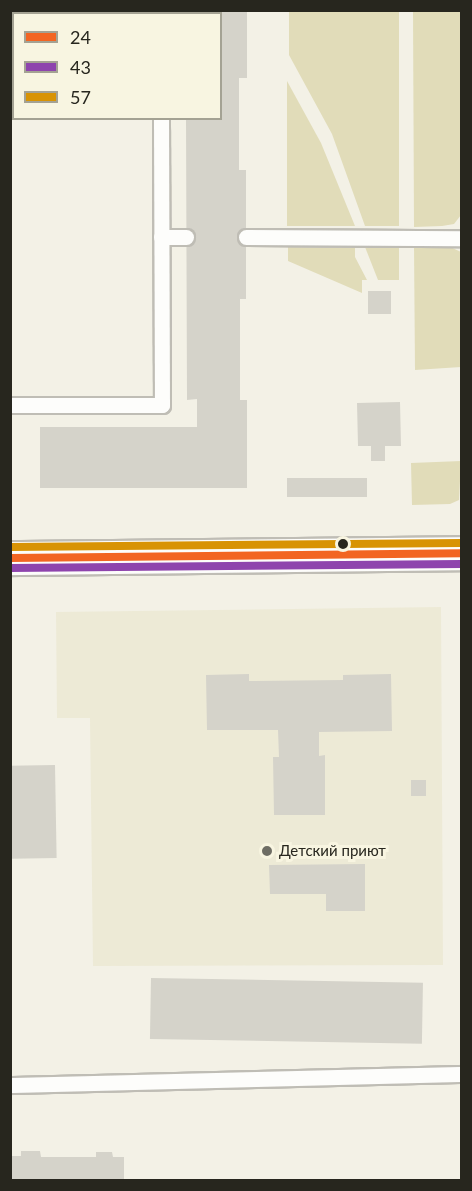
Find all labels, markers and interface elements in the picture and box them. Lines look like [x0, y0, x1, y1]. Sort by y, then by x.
legend [12, 12, 222, 120]
text: 24 [70, 26, 91, 48]
text: 43 [70, 56, 91, 78]
text: 57 [70, 86, 91, 108]
unlabelled marker [337, 538, 349, 550]
place label: Детский приют [279, 842, 386, 860]
marker: Детский приют [260, 844, 274, 858]

